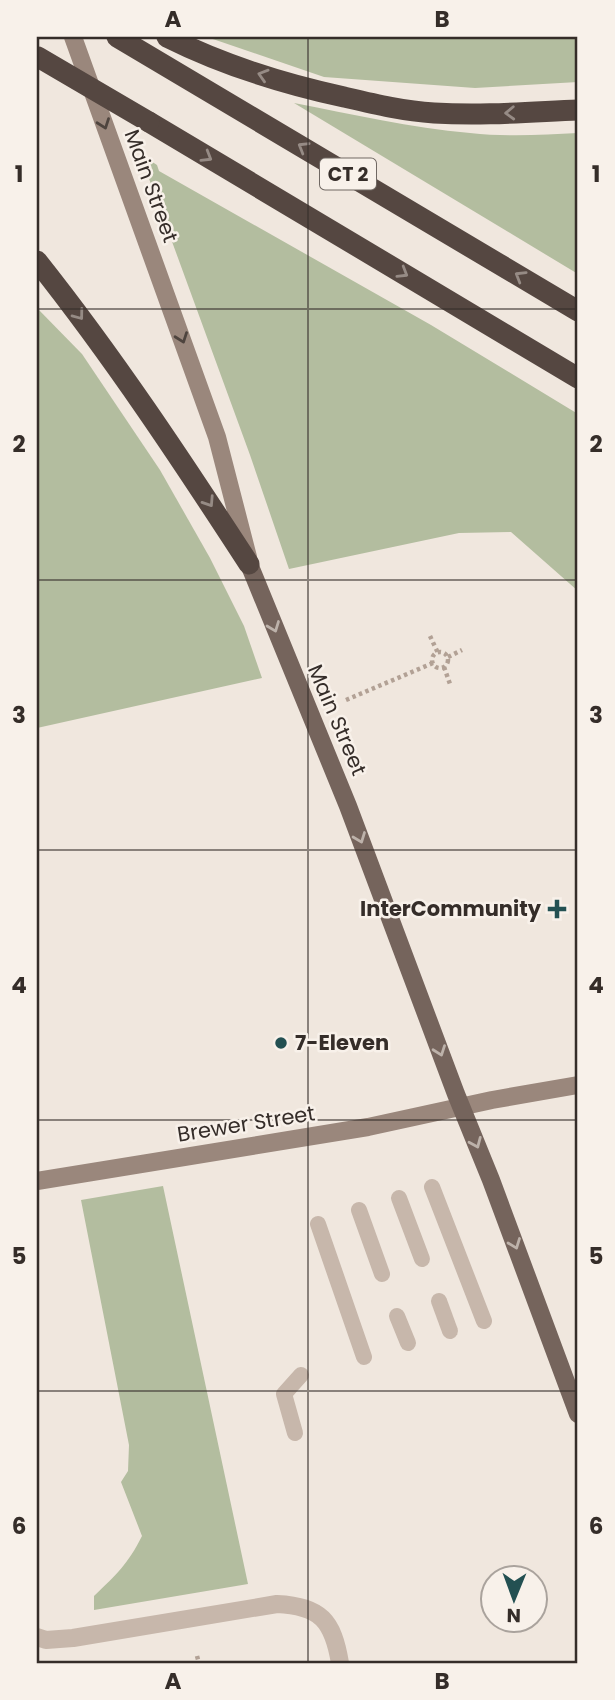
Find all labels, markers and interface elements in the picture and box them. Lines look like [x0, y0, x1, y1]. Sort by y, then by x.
text: A [165, 3, 182, 35]
text: B [434, 3, 450, 35]
one-way arrow [257, 69, 269, 83]
one-way arrow [504, 105, 515, 120]
one-way arrow [96, 117, 110, 129]
street label: Main Street [118, 125, 185, 246]
one-way arrow [298, 143, 311, 156]
one-way arrow [200, 149, 213, 162]
text: 1 [15, 158, 23, 190]
road number: CT 2 [320, 158, 376, 190]
text: 1 [592, 158, 600, 190]
one-way arrow [395, 265, 408, 278]
one-way arrow [514, 272, 527, 285]
one-way arrow [70, 307, 83, 320]
one-way arrow [174, 331, 188, 343]
text: 2 [12, 428, 26, 460]
text: 2 [589, 428, 603, 460]
one-way arrow [200, 494, 213, 507]
one-way arrow [266, 621, 280, 633]
street label: Main Street [301, 660, 374, 780]
text: 3 [12, 699, 26, 731]
text: 3 [589, 699, 603, 731]
one-way arrow [352, 832, 366, 844]
place label: InterCommunity [360, 894, 542, 923]
marker: InterCommunity [547, 899, 567, 919]
text: 4 [11, 969, 27, 1001]
text: 4 [588, 969, 604, 1001]
place label: 7-Eleven [295, 1028, 389, 1057]
marker: 7-Eleven [273, 1035, 289, 1051]
one-way arrow [431, 1045, 445, 1057]
street label: Brewer Street [175, 1098, 317, 1149]
one-way arrow [468, 1136, 482, 1149]
one-way arrow [506, 1238, 520, 1250]
text: 5 [12, 1240, 26, 1272]
text: 5 [589, 1240, 603, 1272]
text: 6 [12, 1510, 26, 1542]
text: 6 [589, 1510, 603, 1542]
north arrow [478, 1564, 548, 1634]
text: N [506, 1602, 521, 1629]
text: A [165, 1665, 182, 1697]
text: B [434, 1665, 450, 1697]

